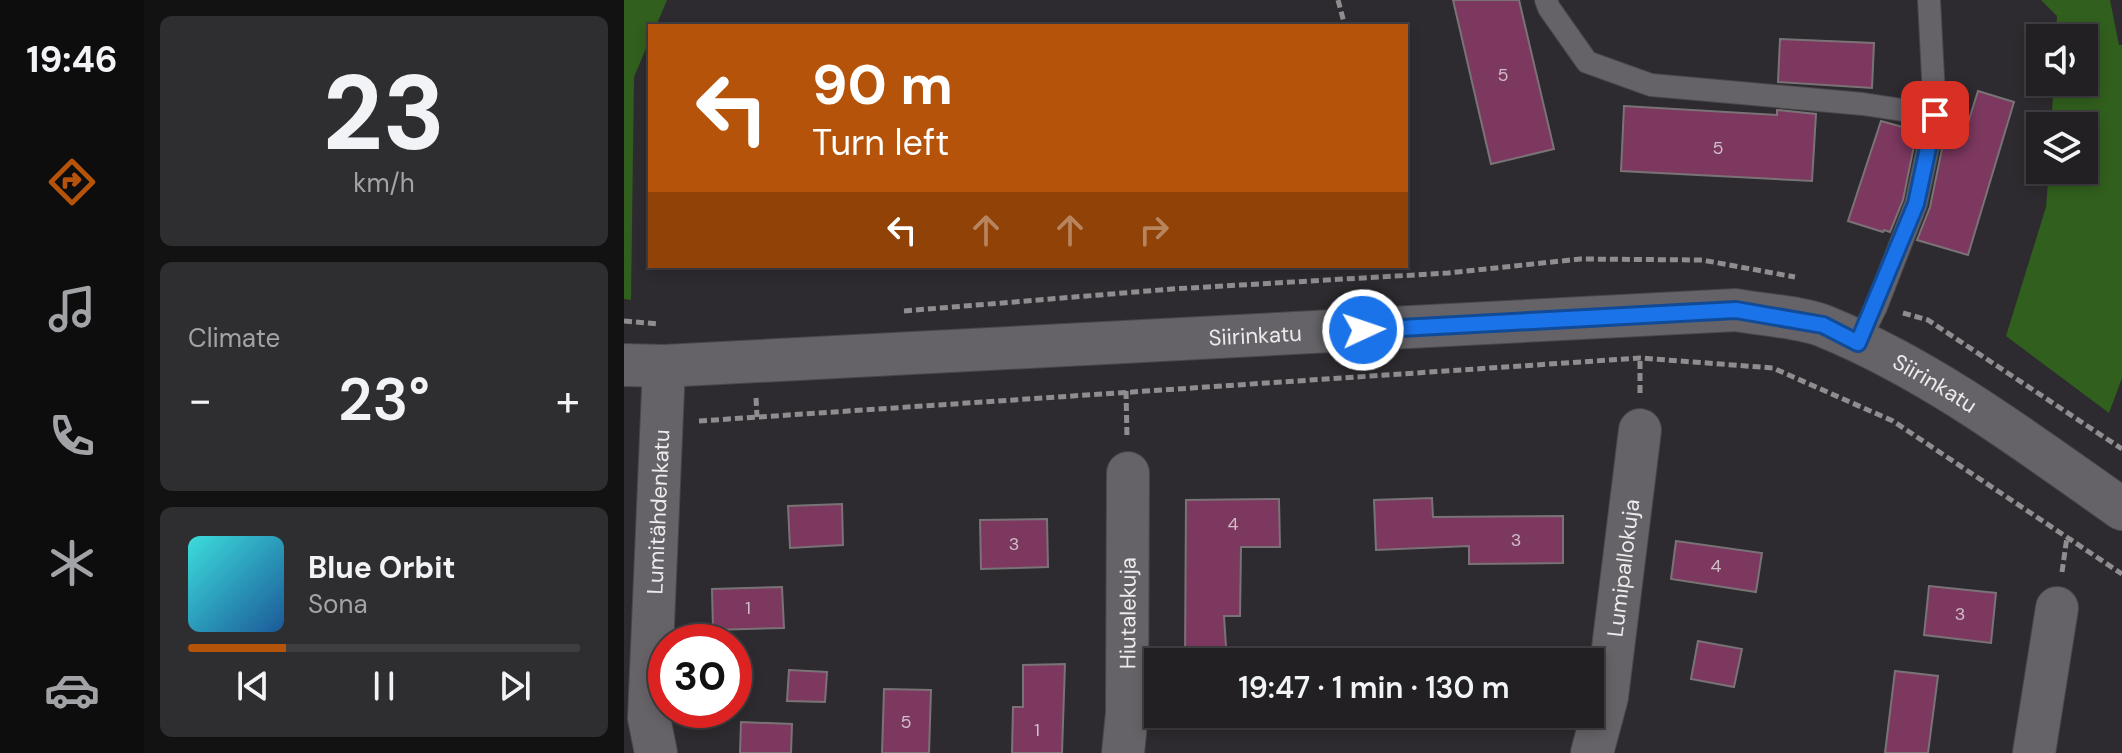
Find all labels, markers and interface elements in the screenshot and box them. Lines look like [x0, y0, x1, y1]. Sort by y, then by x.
map controls [2026, 24, 2098, 184]
button: sound [2026, 24, 2098, 96]
text: 19:46 [26, 36, 118, 83]
text: 23 [323, 46, 445, 181]
text: 90 m [812, 48, 953, 121]
icon: left [680, 56, 784, 160]
house number: 5 [1498, 63, 1508, 87]
pin [1901, 81, 1969, 149]
icon: arrive [1913, 93, 1957, 137]
button: layers [2026, 112, 2098, 184]
text: Turn left [812, 119, 949, 166]
house number: 5 [1713, 136, 1723, 160]
icon: directions [44, 154, 100, 210]
text: km/h [353, 166, 415, 200]
icon: left [880, 208, 924, 252]
icon: ahead [964, 208, 1008, 252]
icon: ahead [1048, 208, 1092, 252]
icon: right [1132, 208, 1176, 252]
icon: music [44, 281, 100, 337]
position arrow [1321, 288, 1405, 372]
street label: Siirinkatu [1208, 319, 1303, 353]
text: Climate [188, 321, 280, 355]
street label: Siirinkatu [1888, 347, 1982, 420]
text: 23° [338, 360, 430, 439]
text: − [188, 371, 212, 429]
text: + [556, 371, 580, 429]
icon: phone [44, 408, 100, 464]
street label: Lumitähdenkatu [640, 429, 676, 595]
street label: Lumipallokuja [1601, 497, 1646, 639]
house number: 4 [1228, 512, 1239, 536]
house number: 3 [1511, 528, 1521, 552]
house number: 3 [1009, 532, 1019, 556]
icon: climate [44, 535, 100, 591]
text: Blue Orbit [308, 548, 455, 587]
house number: 4 [1711, 554, 1722, 578]
street label: Hiutalekuja [1113, 557, 1143, 669]
text: Sona [308, 587, 368, 621]
house number: 1 [745, 596, 751, 620]
house number: 3 [1955, 602, 1965, 626]
speed limit sign: 30 [648, 624, 752, 728]
icon: car [44, 662, 100, 718]
icon: previous [231, 664, 275, 708]
icon: pause [362, 664, 406, 708]
icon: next [493, 664, 537, 708]
text: 19:47 · 1 min · 130 m [1238, 668, 1510, 707]
house number: 5 [901, 710, 911, 734]
house number: 1 [1034, 718, 1040, 742]

